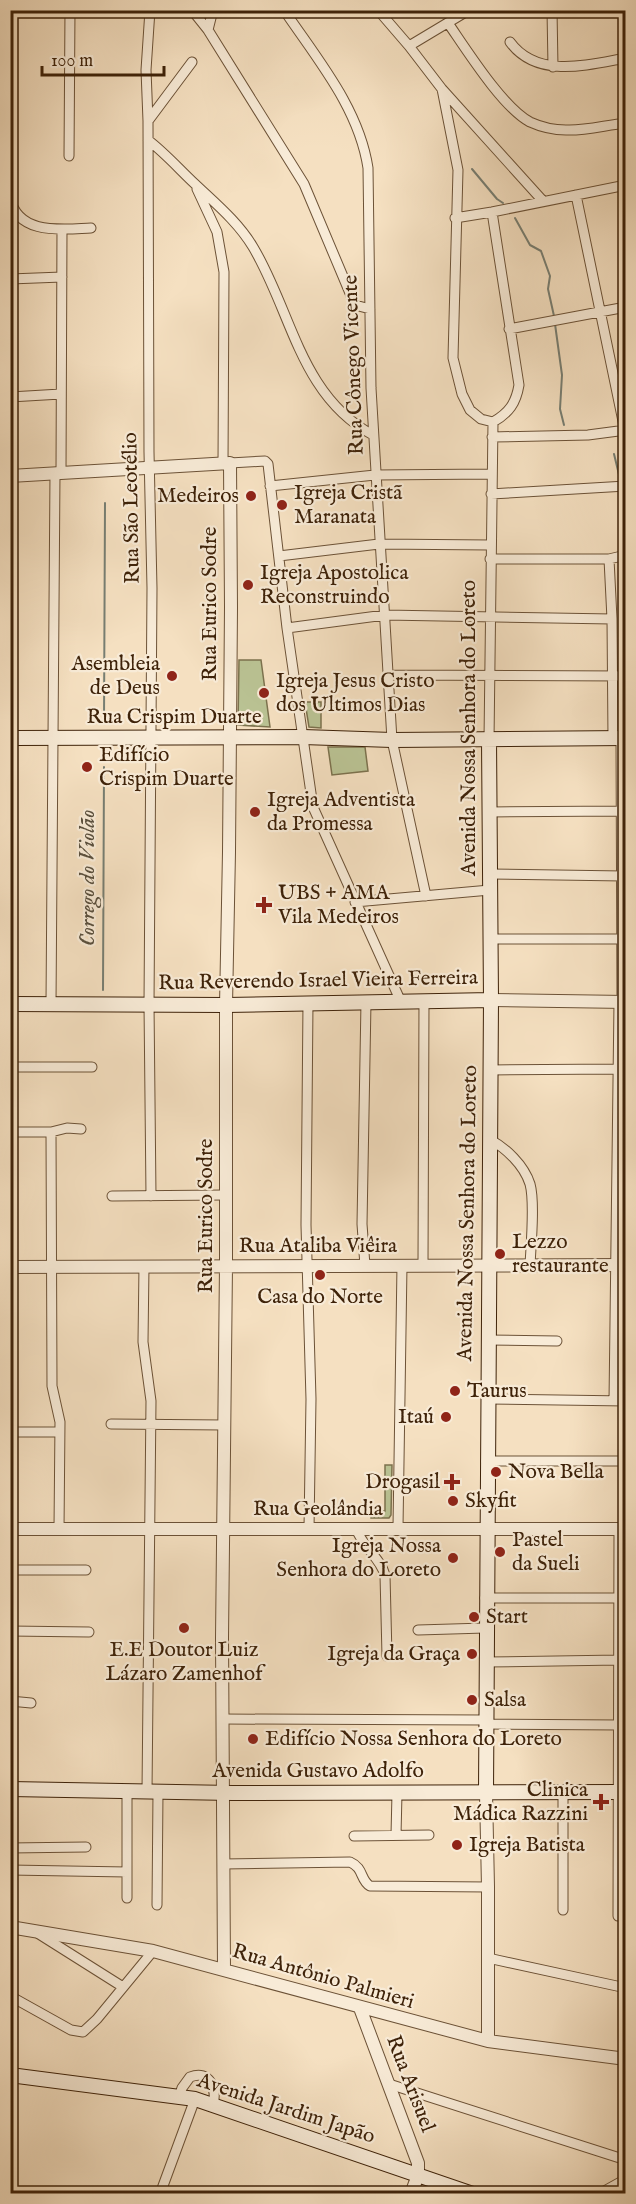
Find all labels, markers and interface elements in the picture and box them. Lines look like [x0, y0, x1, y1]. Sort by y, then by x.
scale bar [42, 39, 164, 77]
text: 100 m [51, 50, 93, 73]
street label: Rua Cônego Vicente [337, 274, 371, 456]
street label: Rua São Leotélio [117, 432, 147, 584]
place label: Igreja Cristã Maranata [294, 480, 403, 531]
place label: Medeiros [157, 483, 239, 510]
marker: Medeiros [244, 489, 258, 503]
marker: Igreja Cristã Maranata [275, 498, 289, 512]
street label: Rua Eurico Sodre [197, 526, 224, 681]
place label: Igreja Apostolica Reconstruindo [260, 560, 409, 611]
marker: Igreja Apostolica Reconstruindo [241, 578, 255, 592]
street label: Avenida Nossa Senhora do Loreto [456, 580, 483, 877]
place label: Asembleia de Deus [71, 651, 161, 702]
place label: Igreja Jesus Cristo dos Ultimos Dias [276, 668, 434, 719]
marker: Asembleia de Deus [165, 669, 179, 683]
marker: Igreja Jesus Cristo dos Ultimos Dias [257, 686, 271, 700]
street label: Rua Crispim Duarte [86, 704, 262, 731]
place label: Edifício Crispim Duarte [99, 742, 234, 793]
marker: Edifício Crispim Duarte [80, 760, 94, 774]
place label: Igreja Adventista da Promessa [267, 787, 416, 838]
marker: Igreja Adventista da Promessa [248, 805, 262, 819]
water label: Corrego do Violão [74, 810, 102, 946]
place label: UBS + AMA Vila Medeiros [277, 880, 399, 931]
marker: UBS + AMA Vila Medeiros [255, 896, 273, 914]
street label: Rua Reverendo Israel Vieira Ferreira [158, 965, 479, 997]
street label: Avenida Nossa Senhora do Loreto [452, 1065, 484, 1362]
street label: Rua Eurico Sodre [193, 1138, 220, 1293]
place label: Lezzo restaurante [512, 1229, 609, 1280]
street label: Rua Ataliba Viêira [239, 1233, 398, 1260]
marker: Lezzo restaurante [493, 1247, 507, 1261]
marker: Casa do Norte [313, 1268, 327, 1282]
place label: Casa do Norte [257, 1284, 383, 1311]
place label: Taurus [467, 1378, 527, 1405]
marker: Taurus [448, 1384, 462, 1398]
place label: Itaú [398, 1404, 434, 1431]
marker: Itaú [439, 1410, 453, 1424]
place label: Nova Bella [508, 1459, 605, 1486]
marker: Nova Bella [489, 1465, 503, 1479]
place label: Drogasil [365, 1469, 440, 1496]
marker: Drogasil [445, 1475, 459, 1489]
place label: Skyfit [465, 1488, 517, 1515]
marker: Skyfit [446, 1494, 460, 1508]
street label: Rua Geolândia [253, 1496, 384, 1523]
place label: Pastel da Sueli [512, 1527, 580, 1578]
place label: Igreja Nossa Senhora do Loreto [276, 1533, 442, 1584]
marker: Pastel da Sueli [493, 1545, 507, 1559]
marker: Igreja Nossa Senhora do Loreto [446, 1551, 460, 1565]
place label: Start [486, 1604, 528, 1631]
marker: Start [467, 1610, 481, 1624]
marker: E.E Doutor Luiz Lázaro Zamenhof [177, 1621, 191, 1635]
place label: E.E Doutor Luiz Lázaro Zamenhof [105, 1637, 266, 1688]
place label: Igreja da Graça [327, 1641, 461, 1668]
marker: Igreja da Graça [465, 1647, 479, 1661]
place label: Salsa [484, 1687, 527, 1714]
marker: Salsa [465, 1693, 479, 1707]
place label: Edifício Nossa Senhora do Loreto [265, 1726, 562, 1753]
marker: Edifício Nossa Senhora do Loreto [246, 1732, 260, 1746]
street label: Avenida Gustavo Adolfo [211, 1758, 424, 1785]
place label: Clinica Mádica Razzini [453, 1777, 589, 1828]
marker: Clinica Mádica Razzini [592, 1793, 610, 1811]
place label: Igreja Batista [469, 1832, 586, 1859]
marker: Igreja Batista [450, 1838, 464, 1852]
street label: Rua Antônio Palmieri [229, 1938, 417, 2016]
street label: Rua Arisuel [379, 2032, 441, 2136]
street label: Avenida Jardim Japão [193, 2067, 378, 2150]

